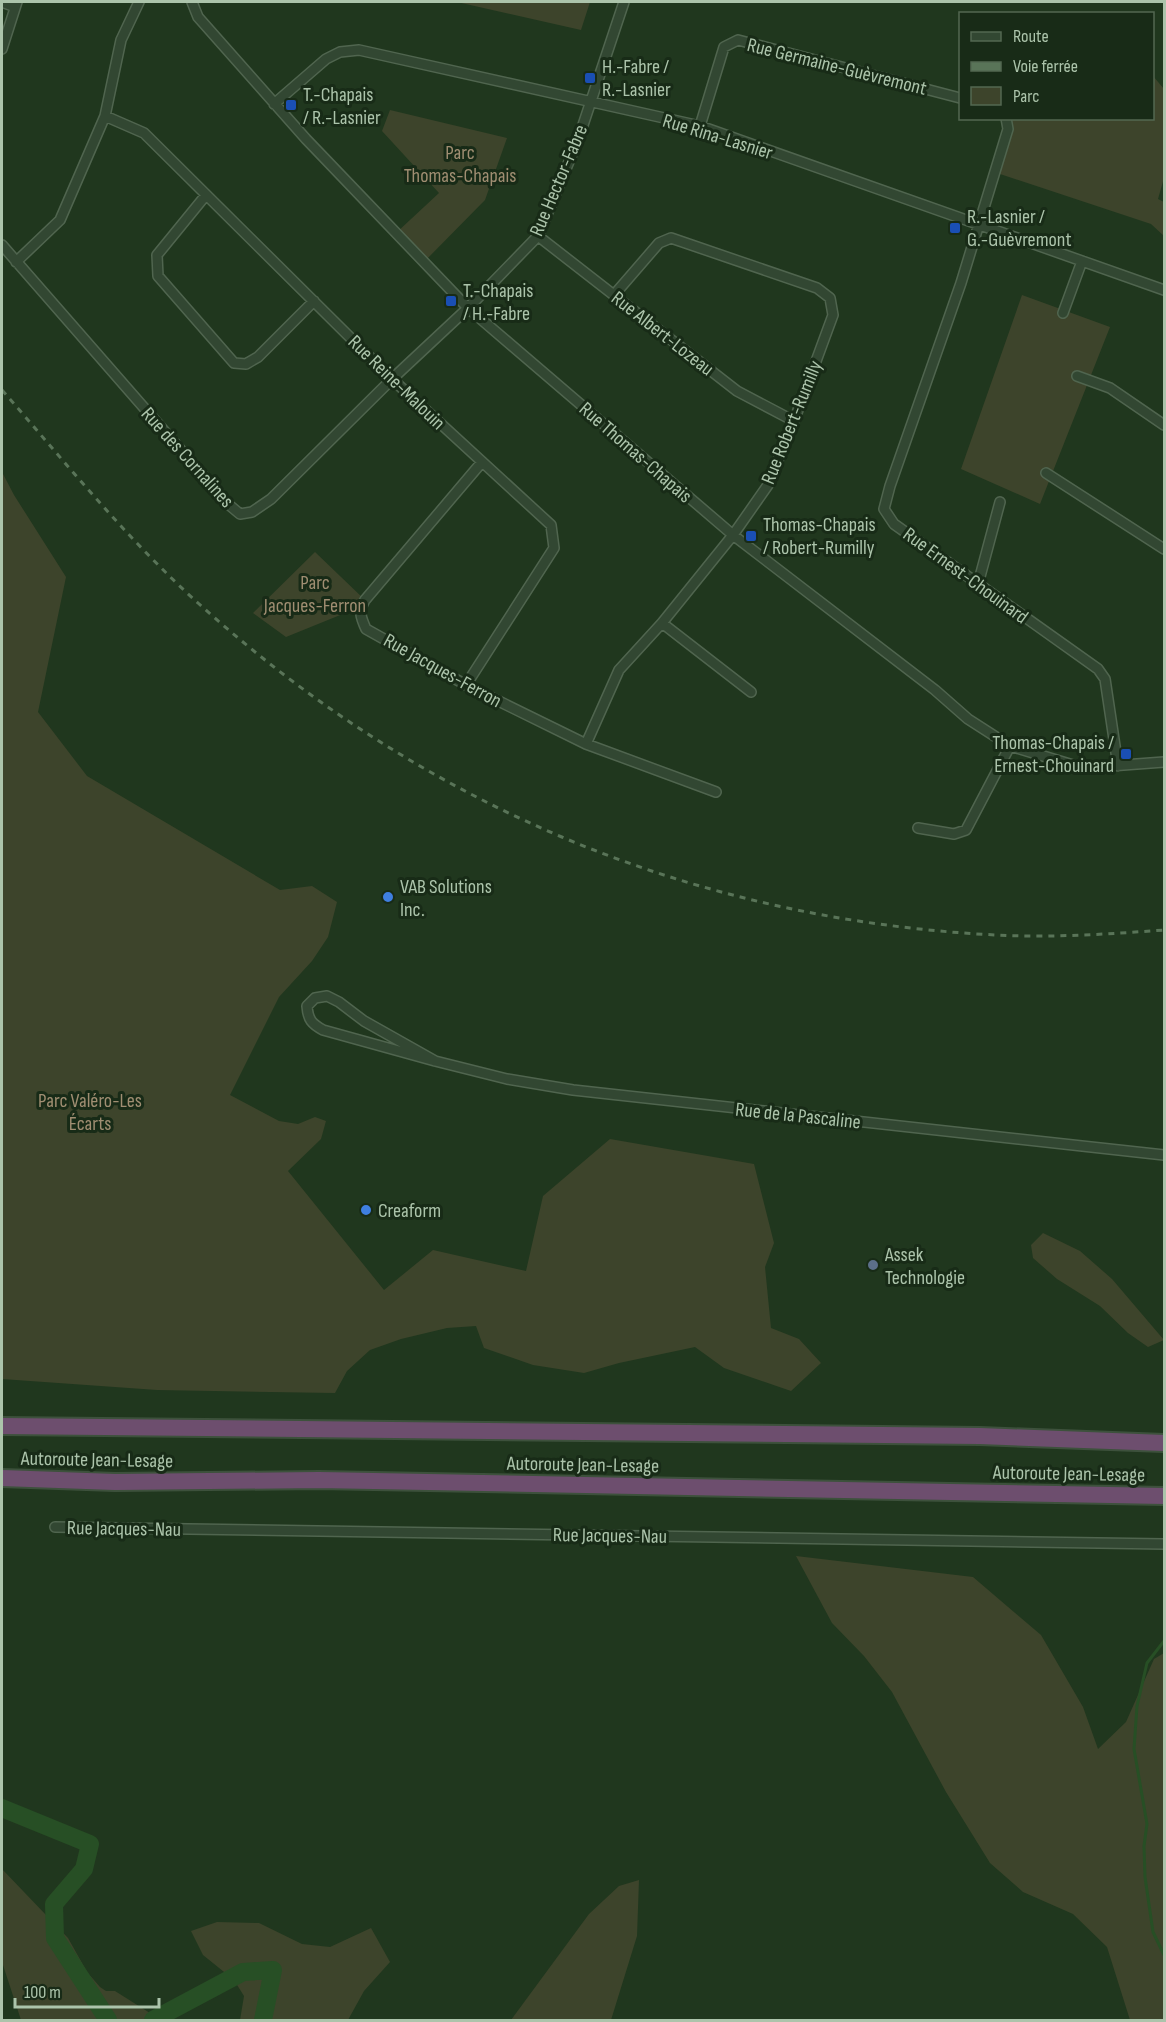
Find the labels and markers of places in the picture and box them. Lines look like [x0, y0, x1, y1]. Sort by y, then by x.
place label: H.-Fabre / R.-Lasnier [602, 55, 671, 102]
marker: H.-Fabre / R.-Lasnier [583, 71, 597, 85]
place label: T.-Chapais / R.-Lasnier [303, 83, 381, 130]
marker: T.-Chapais / R.-Lasnier [284, 98, 298, 112]
place label: R.-Lasnier / G.-Guèvremont [967, 205, 1072, 252]
marker: R.-Lasnier / G.-Guèvremont [948, 221, 962, 235]
place label: T.-Chapais / H.-Fabre [463, 279, 533, 326]
marker: T.-Chapais / H.-Fabre [444, 294, 458, 308]
place label: Thomas-Chapais / Robert-Rumilly [763, 513, 876, 560]
marker: Thomas-Chapais / Robert-Rumilly [744, 529, 758, 543]
place label: Thomas-Chapais / Ernest-Chouinard [992, 731, 1114, 778]
marker: Thomas-Chapais / Ernest-Chouinard [1119, 747, 1133, 761]
place label: VAB Solutions Inc. [400, 875, 492, 922]
marker: VAB Solutions Inc. [381, 890, 395, 904]
place label: Creaform [378, 1199, 441, 1223]
marker: Creaform [359, 1203, 373, 1217]
place label: Assek Technologie [884, 1243, 965, 1290]
marker: Assek Technologie [866, 1258, 880, 1272]

